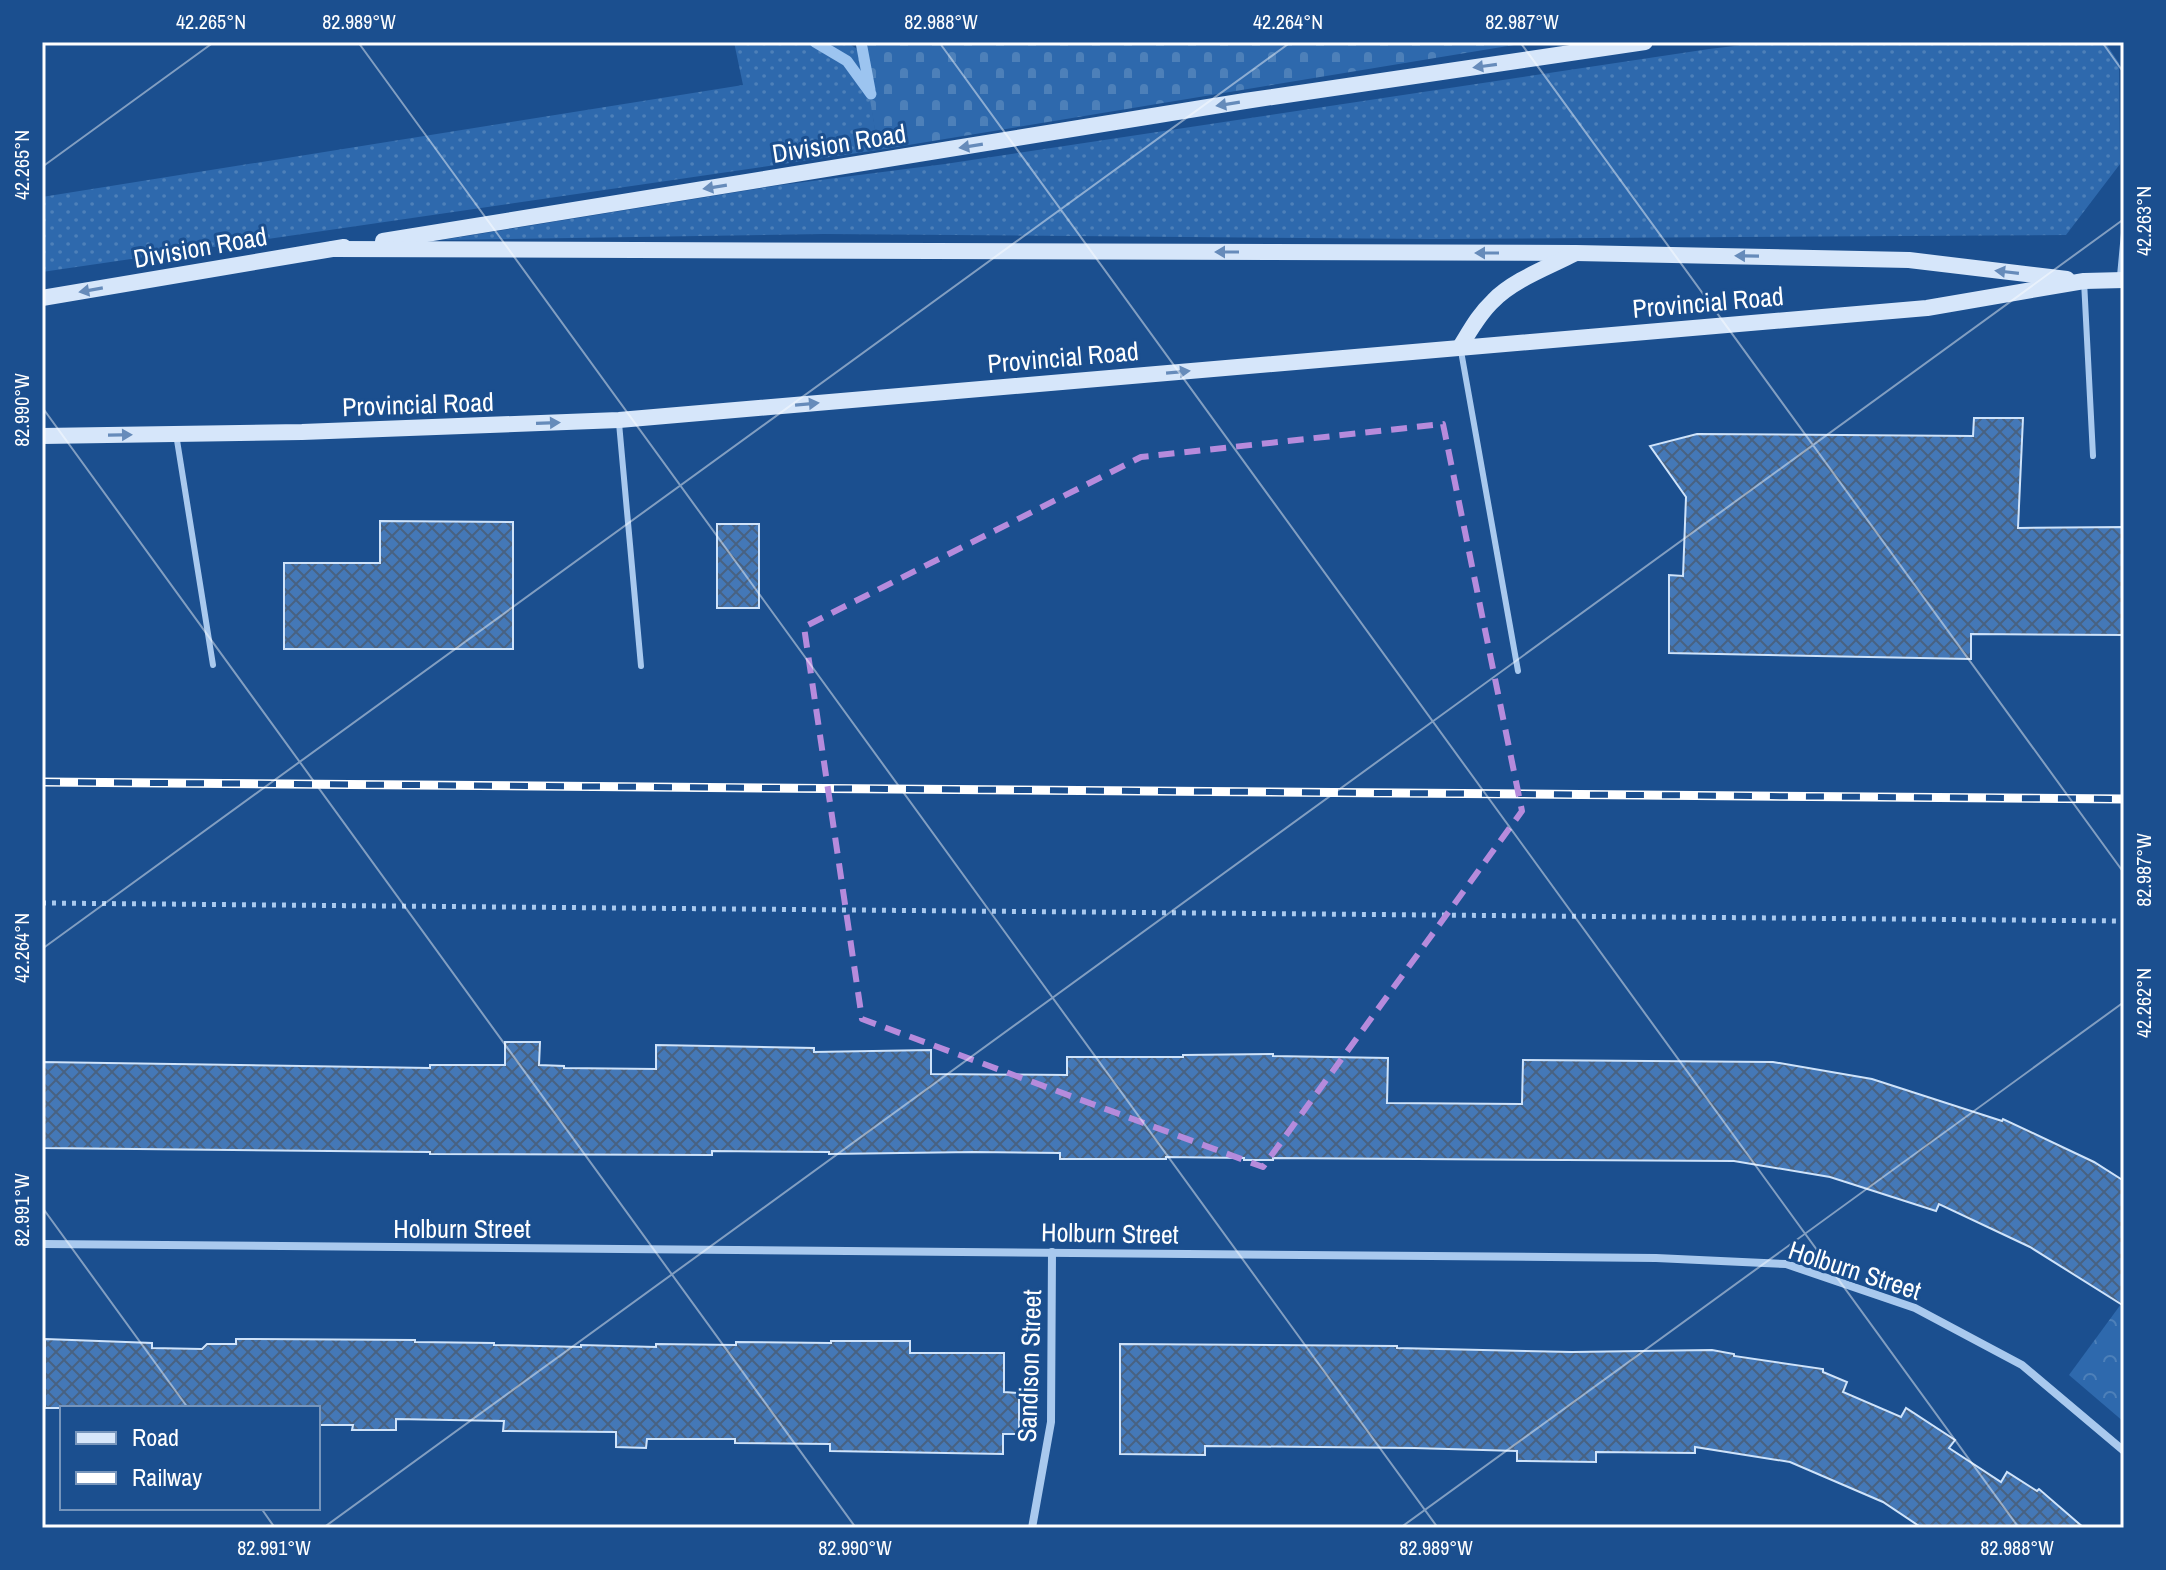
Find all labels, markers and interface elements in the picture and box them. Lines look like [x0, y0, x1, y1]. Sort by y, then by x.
text: 42.265°N [176, 8, 246, 35]
text: 82.989°W [322, 8, 396, 35]
text: 82.988°W [904, 8, 978, 35]
text: 42.264°N [1253, 8, 1323, 35]
text: 82.987°W [1485, 8, 1559, 35]
one-way arrow [1472, 60, 1497, 73]
one-way arrow [1215, 98, 1240, 111]
street label: Division Road [770, 115, 908, 171]
text: 42.265°N [8, 130, 35, 200]
one-way arrow [958, 140, 983, 152]
one-way arrow [702, 181, 727, 194]
text: 42.263°N [2130, 186, 2157, 256]
street label: Division Road [130, 218, 270, 276]
one-way arrow [1214, 246, 1239, 258]
one-way arrow [1474, 246, 1499, 259]
one-way arrow [1734, 250, 1759, 263]
one-way arrow [1994, 265, 2019, 278]
street label: Provincial Road [1631, 278, 1785, 326]
one-way arrow [78, 284, 103, 297]
street label: Provincial Road [986, 333, 1140, 381]
one-way arrow [1166, 365, 1191, 378]
text: 82.990°W [8, 373, 35, 447]
street label: Provincial Road [342, 384, 494, 424]
one-way arrow [795, 397, 820, 410]
one-way arrow [536, 416, 561, 429]
one-way arrow [108, 429, 133, 441]
text: 82.987°W [2130, 833, 2157, 907]
text: 42.264°N [8, 913, 35, 983]
text: 42.262°N [2130, 968, 2157, 1038]
text: 82.991°W [8, 1173, 35, 1247]
street label: Holburn Street [393, 1211, 531, 1246]
street label: Holburn Street [1041, 1214, 1179, 1252]
street label: Holburn Street [1784, 1232, 1926, 1308]
street label: Sandison Street [1009, 1289, 1049, 1443]
legend [60, 1406, 320, 1510]
text: Road [132, 1421, 179, 1453]
text: Railway [132, 1461, 202, 1493]
text: 82.991°W [237, 1534, 311, 1561]
text: 82.990°W [818, 1534, 892, 1561]
text: 82.989°W [1399, 1534, 1473, 1561]
text: 82.988°W [1980, 1534, 2054, 1561]

